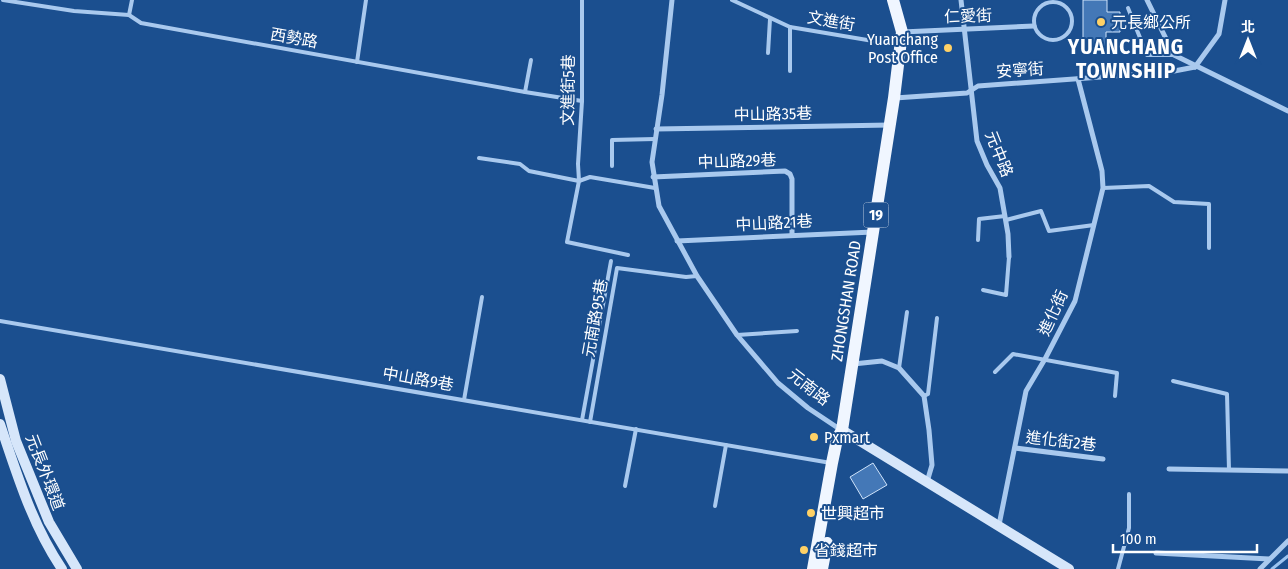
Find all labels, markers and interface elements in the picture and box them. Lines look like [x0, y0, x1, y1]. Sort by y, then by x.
street label: 仁愛街 [944, 6, 992, 26]
street label: 文進街 [806, 7, 856, 35]
place label: 元長鄉公所 [1111, 13, 1191, 32]
north arrow [1223, 15, 1273, 65]
marker: 元長鄉公所 [1095, 16, 1107, 28]
text: 北 [1241, 19, 1255, 36]
street label: 西勢路 [269, 24, 319, 52]
place label: Yuanchang Post Office [867, 30, 938, 67]
district label: YUANCHANG TOWNSHIP [1067, 34, 1184, 84]
marker: Yuanchang Post Office [942, 42, 954, 54]
street label: 文進街5巷 [558, 54, 578, 126]
street label: 安寧街 [995, 59, 1045, 81]
street label: 中山路35巷 [734, 104, 812, 124]
street label: 元中路 [981, 128, 1017, 180]
street label: 中山路29巷 [697, 150, 777, 172]
road number: 19 [864, 202, 888, 228]
street label: 中山路21巷 [735, 211, 813, 235]
street label: ZHONGSHAN ROAD [827, 239, 865, 363]
street label: 元南路95巷 [579, 277, 611, 359]
street label: 進化街 [1034, 287, 1072, 339]
street label: 中山路9巷 [381, 363, 455, 395]
street label: 元南路 [784, 365, 834, 409]
street label: 進化街2巷 [1025, 427, 1097, 455]
place label: Pxmart [824, 428, 871, 447]
street label: 元長外環道 [22, 431, 68, 513]
marker: Pxmart [808, 431, 820, 443]
place label: 世興超市 [821, 504, 885, 523]
marker: 世興超市 [805, 507, 817, 519]
scale bar [1113, 522, 1257, 554]
text: 100 m [1120, 530, 1157, 548]
place label: 省錢超市 [814, 541, 878, 560]
marker: 省錢超市 [798, 544, 810, 556]

